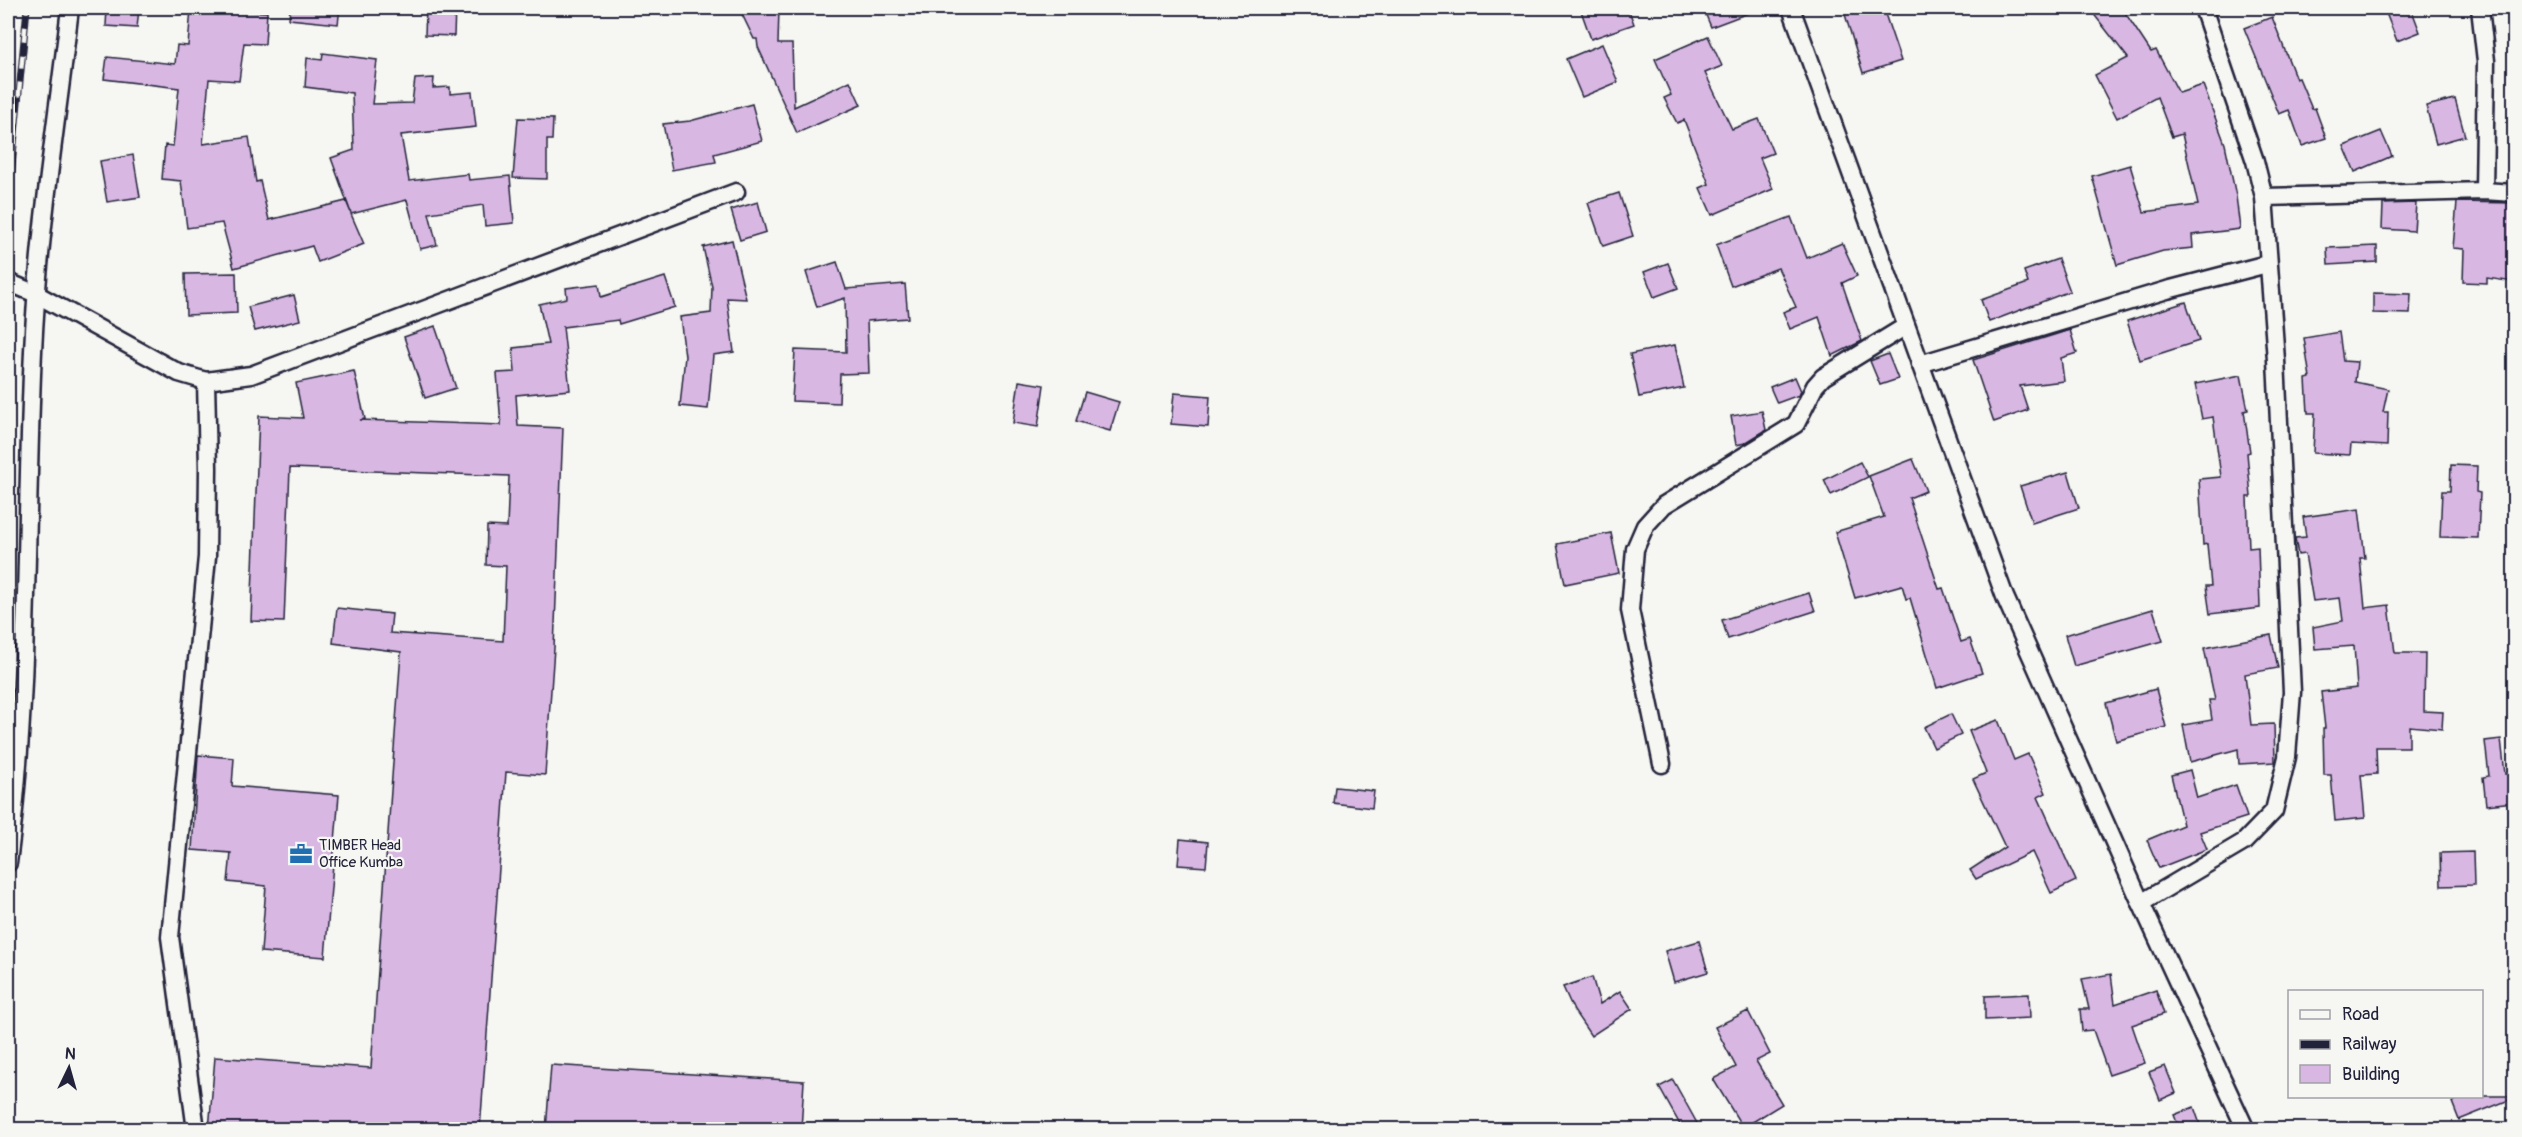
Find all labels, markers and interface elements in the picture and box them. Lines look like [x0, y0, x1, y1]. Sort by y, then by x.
place label: TIMBER Head Office Kumba [319, 836, 403, 872]
office icon: TIMBER Head Office Kumba [288, 841, 314, 867]
legend [2288, 990, 2483, 1098]
text: Road [2342, 1003, 2379, 1026]
text: Railway [2342, 1033, 2397, 1056]
north arrow [39, 1038, 99, 1098]
text: N [64, 1044, 77, 1065]
text: Building [2342, 1063, 2400, 1086]

